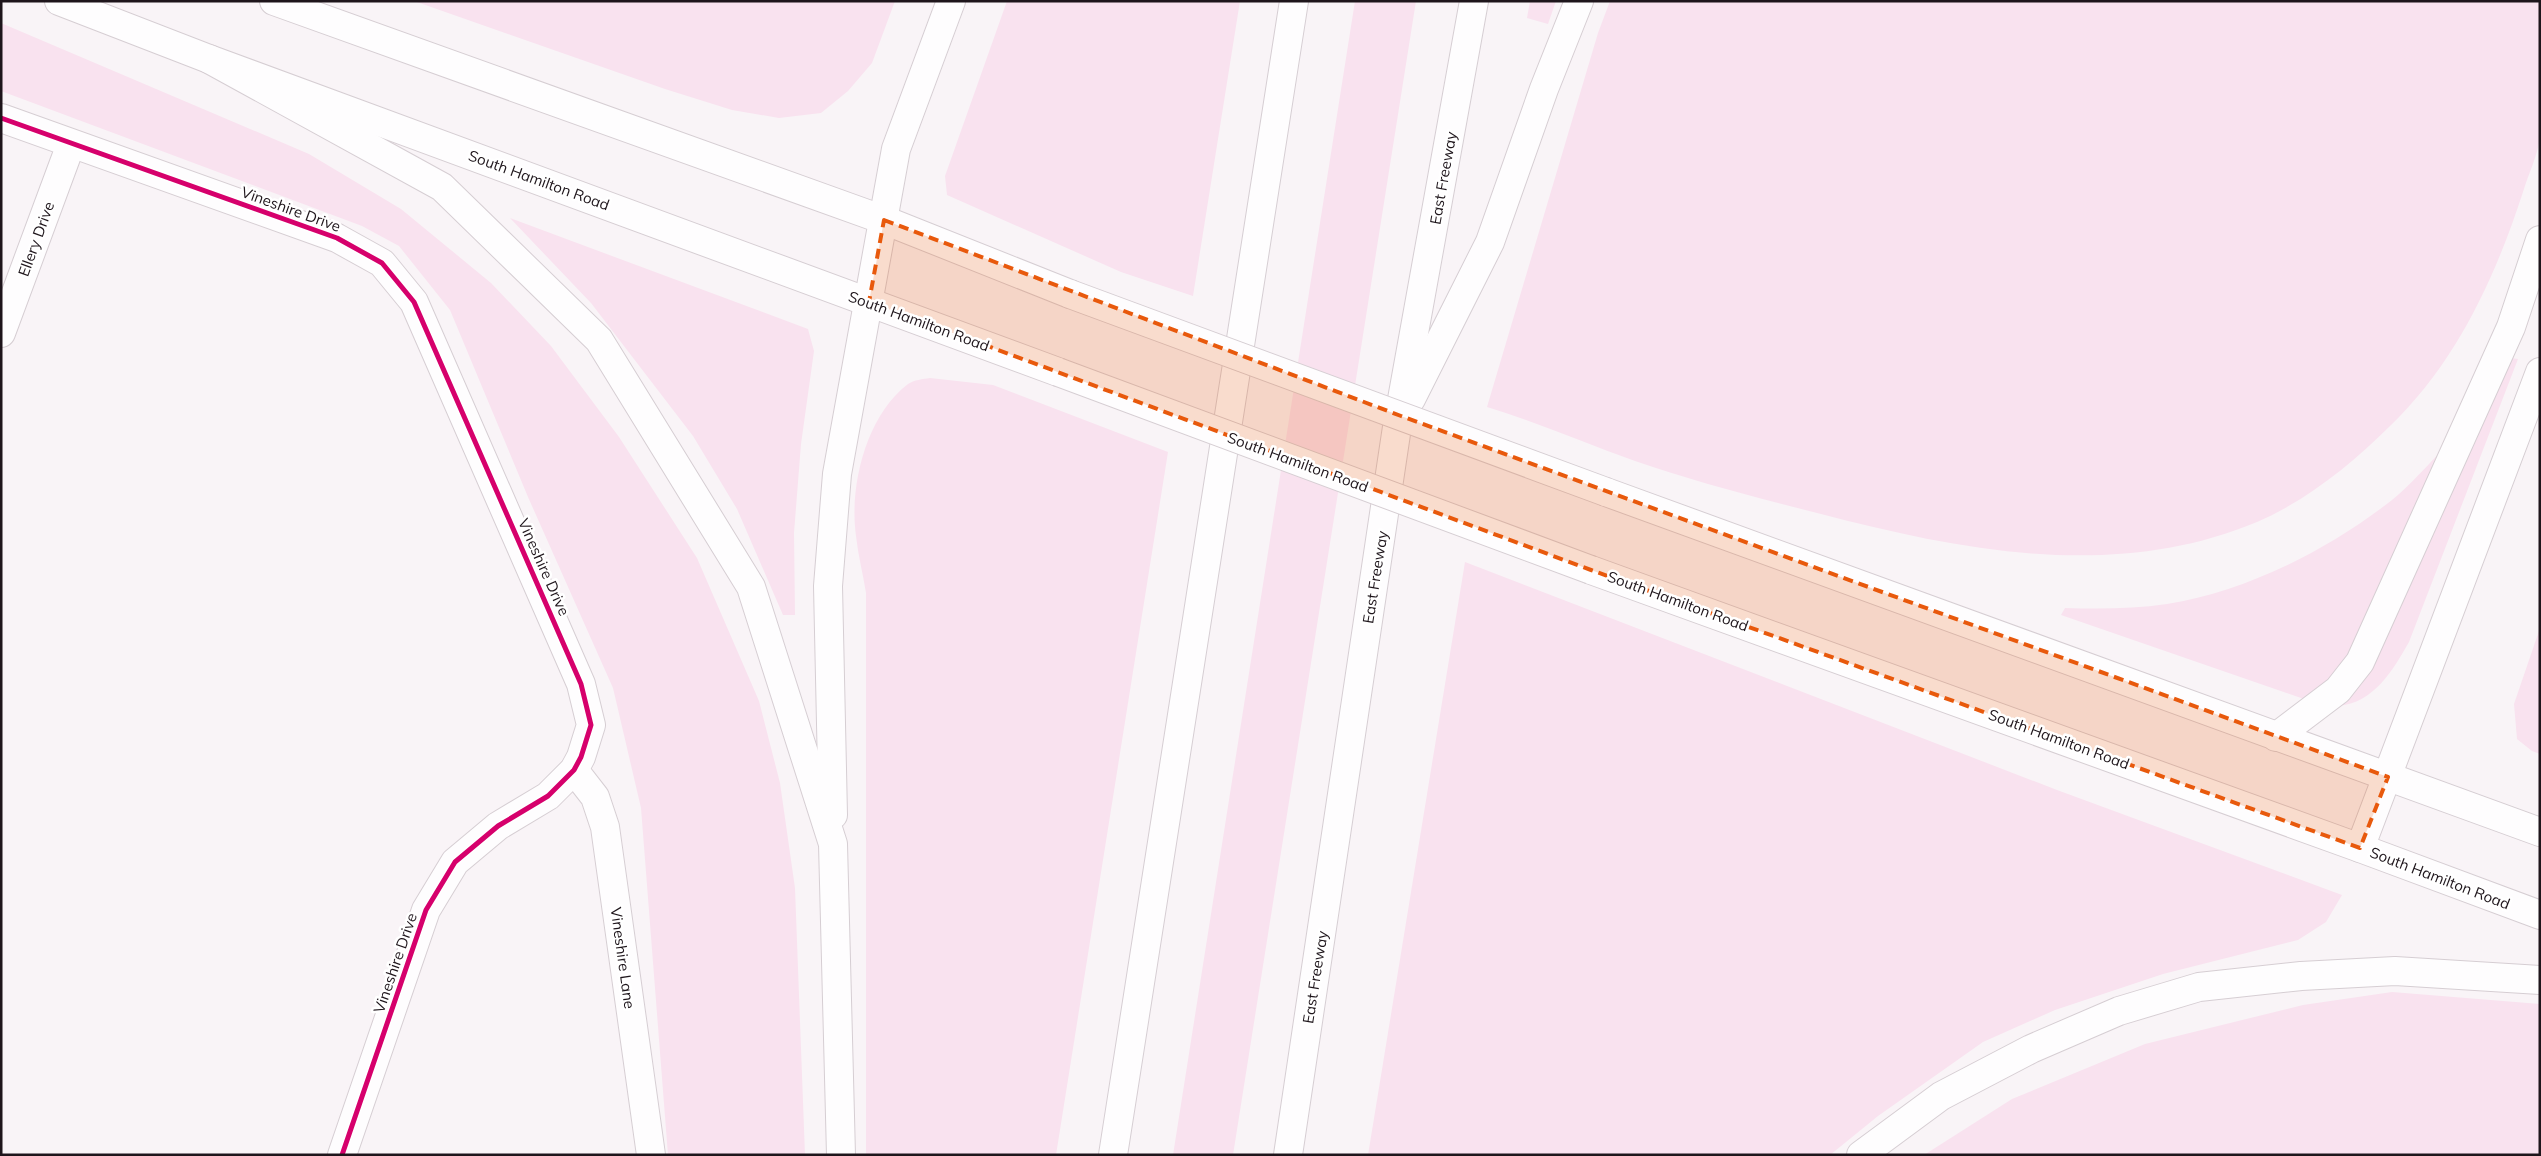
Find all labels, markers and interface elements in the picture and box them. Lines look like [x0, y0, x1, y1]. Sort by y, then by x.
street label: East Freeway [1425, 130, 1461, 226]
street label: South Hamilton Road [466, 146, 612, 214]
street label: Vineshire Drive [239, 182, 343, 236]
street label: Ellery Drive [14, 199, 58, 279]
street label: South Hamilton Road [846, 287, 992, 355]
street label: South Hamilton Road [1225, 428, 1371, 496]
street label: Vineshire Drive [514, 515, 574, 619]
street label: East Freeway [1358, 529, 1392, 625]
street label: South Hamilton Road [1605, 567, 1751, 635]
street label: South Hamilton Road [1986, 705, 2132, 773]
street label: South Hamilton Road [2367, 843, 2513, 913]
street label: Vineshire Lane [606, 906, 640, 1010]
street label: Vineshire Drive [369, 911, 421, 1015]
street label: East Freeway [1298, 929, 1332, 1025]

